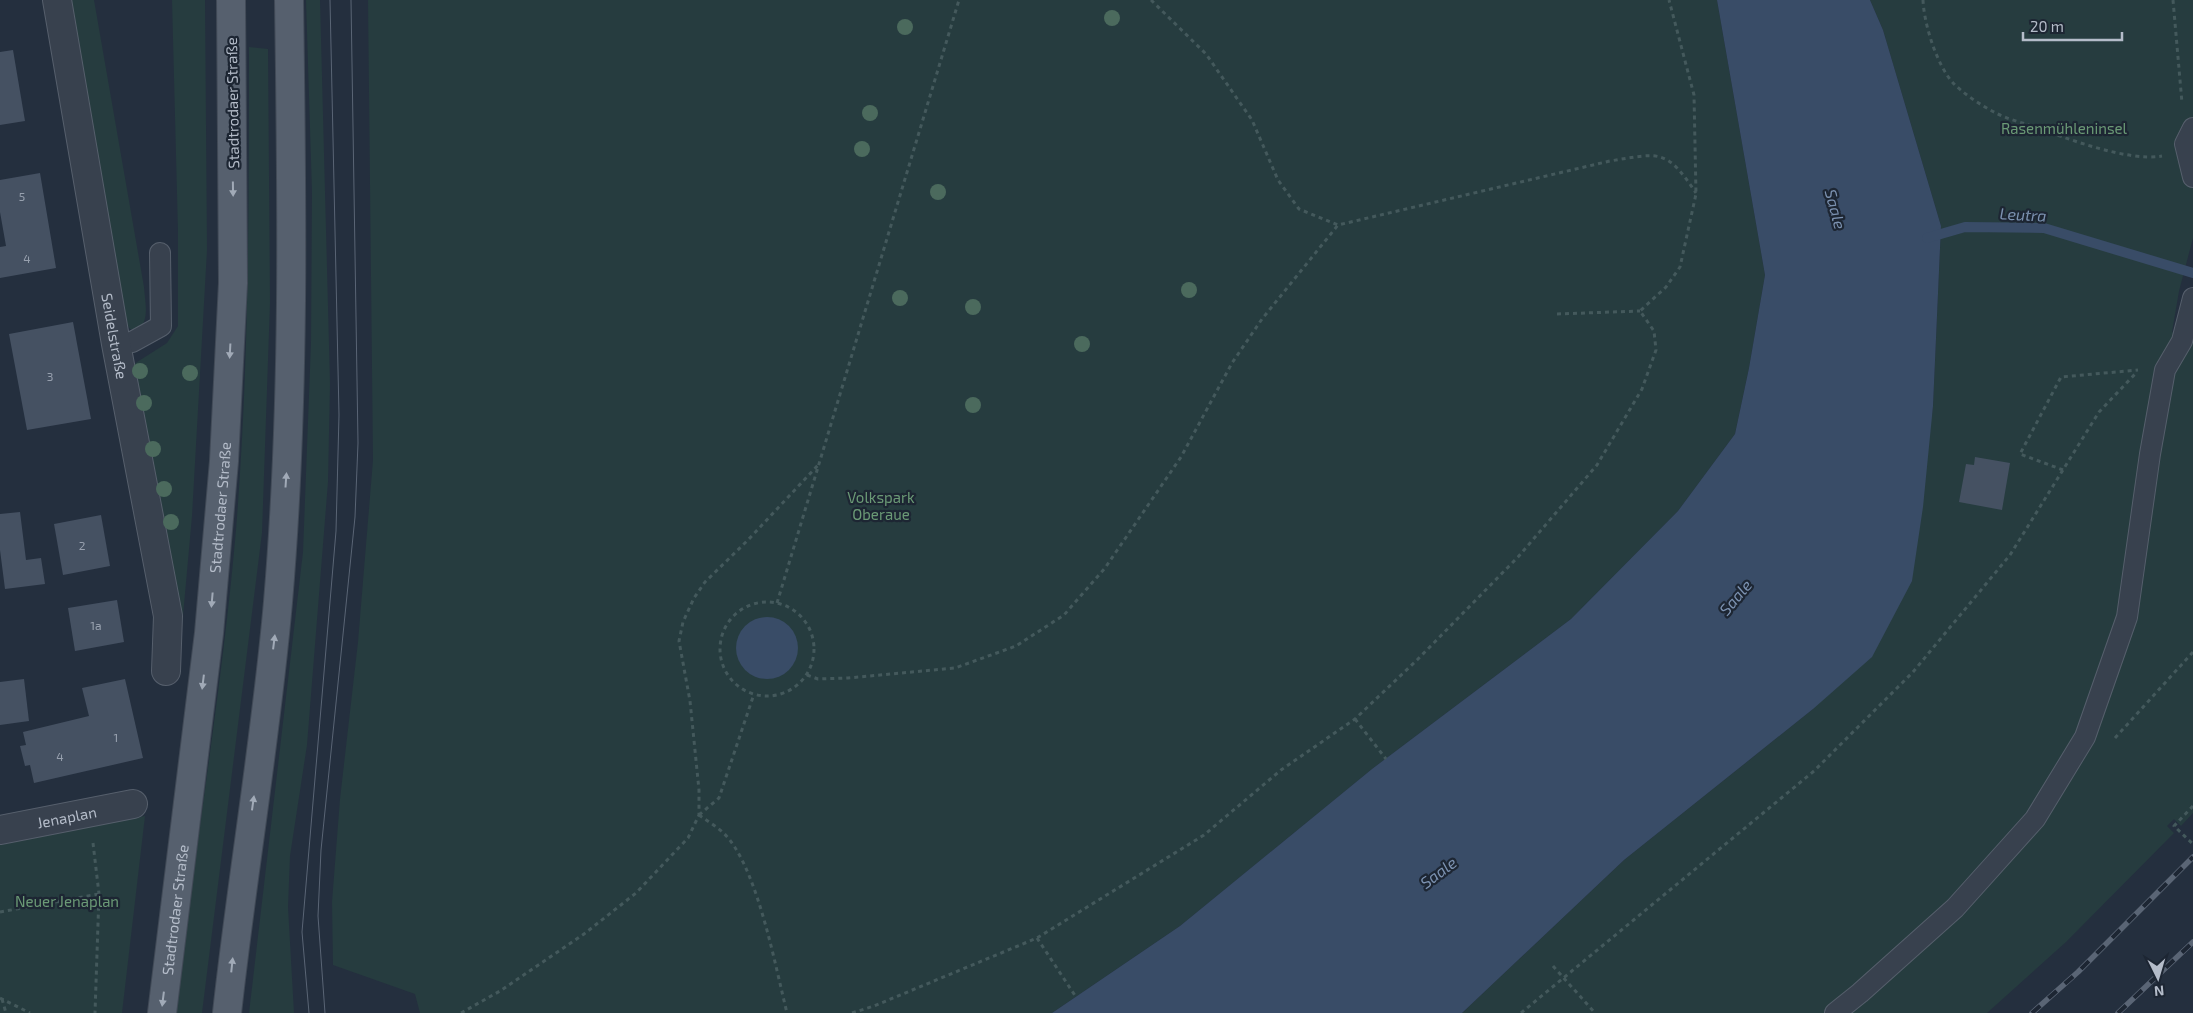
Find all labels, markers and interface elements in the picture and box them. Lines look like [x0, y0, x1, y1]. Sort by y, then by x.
scale bar [2023, 10, 2122, 42]
text: 20 m [2030, 17, 2064, 35]
street label: Stadtrodaer Straße [222, 37, 242, 169]
park label: Rasenmühleninsel [2001, 119, 2128, 137]
one-way arrow [229, 181, 237, 197]
water label: Saale [1822, 187, 1851, 231]
house number: 5 [19, 189, 25, 203]
water label: Leutra [1999, 203, 2047, 225]
house number: 4 [23, 251, 31, 265]
street label: Seidelstraße [98, 292, 132, 381]
one-way arrow [225, 343, 233, 359]
house number: 3 [47, 369, 53, 383]
street label: Stadtrodaer Straße [205, 441, 234, 574]
one-way arrow [282, 472, 290, 488]
park label: Volkspark Oberaue [847, 488, 915, 523]
house number: 2 [79, 538, 86, 552]
water label: Saale [1715, 575, 1756, 619]
one-way arrow [208, 593, 216, 609]
house number: 1a [90, 618, 102, 632]
one-way arrow [270, 634, 278, 650]
one-way arrow [199, 674, 207, 690]
house number: 1 [114, 730, 118, 744]
house number: 4 [56, 749, 64, 763]
one-way arrow [249, 795, 257, 811]
street label: Jenaplan [35, 802, 98, 832]
street label: Stadtrodaer Straße [158, 843, 192, 976]
water label: Saale [1416, 852, 1460, 892]
park label: Neuer Jenaplan [15, 892, 119, 910]
north arrow [2133, 953, 2183, 1003]
one-way arrow [228, 956, 236, 972]
text: N [2153, 983, 2165, 1000]
one-way arrow [159, 991, 167, 1007]

